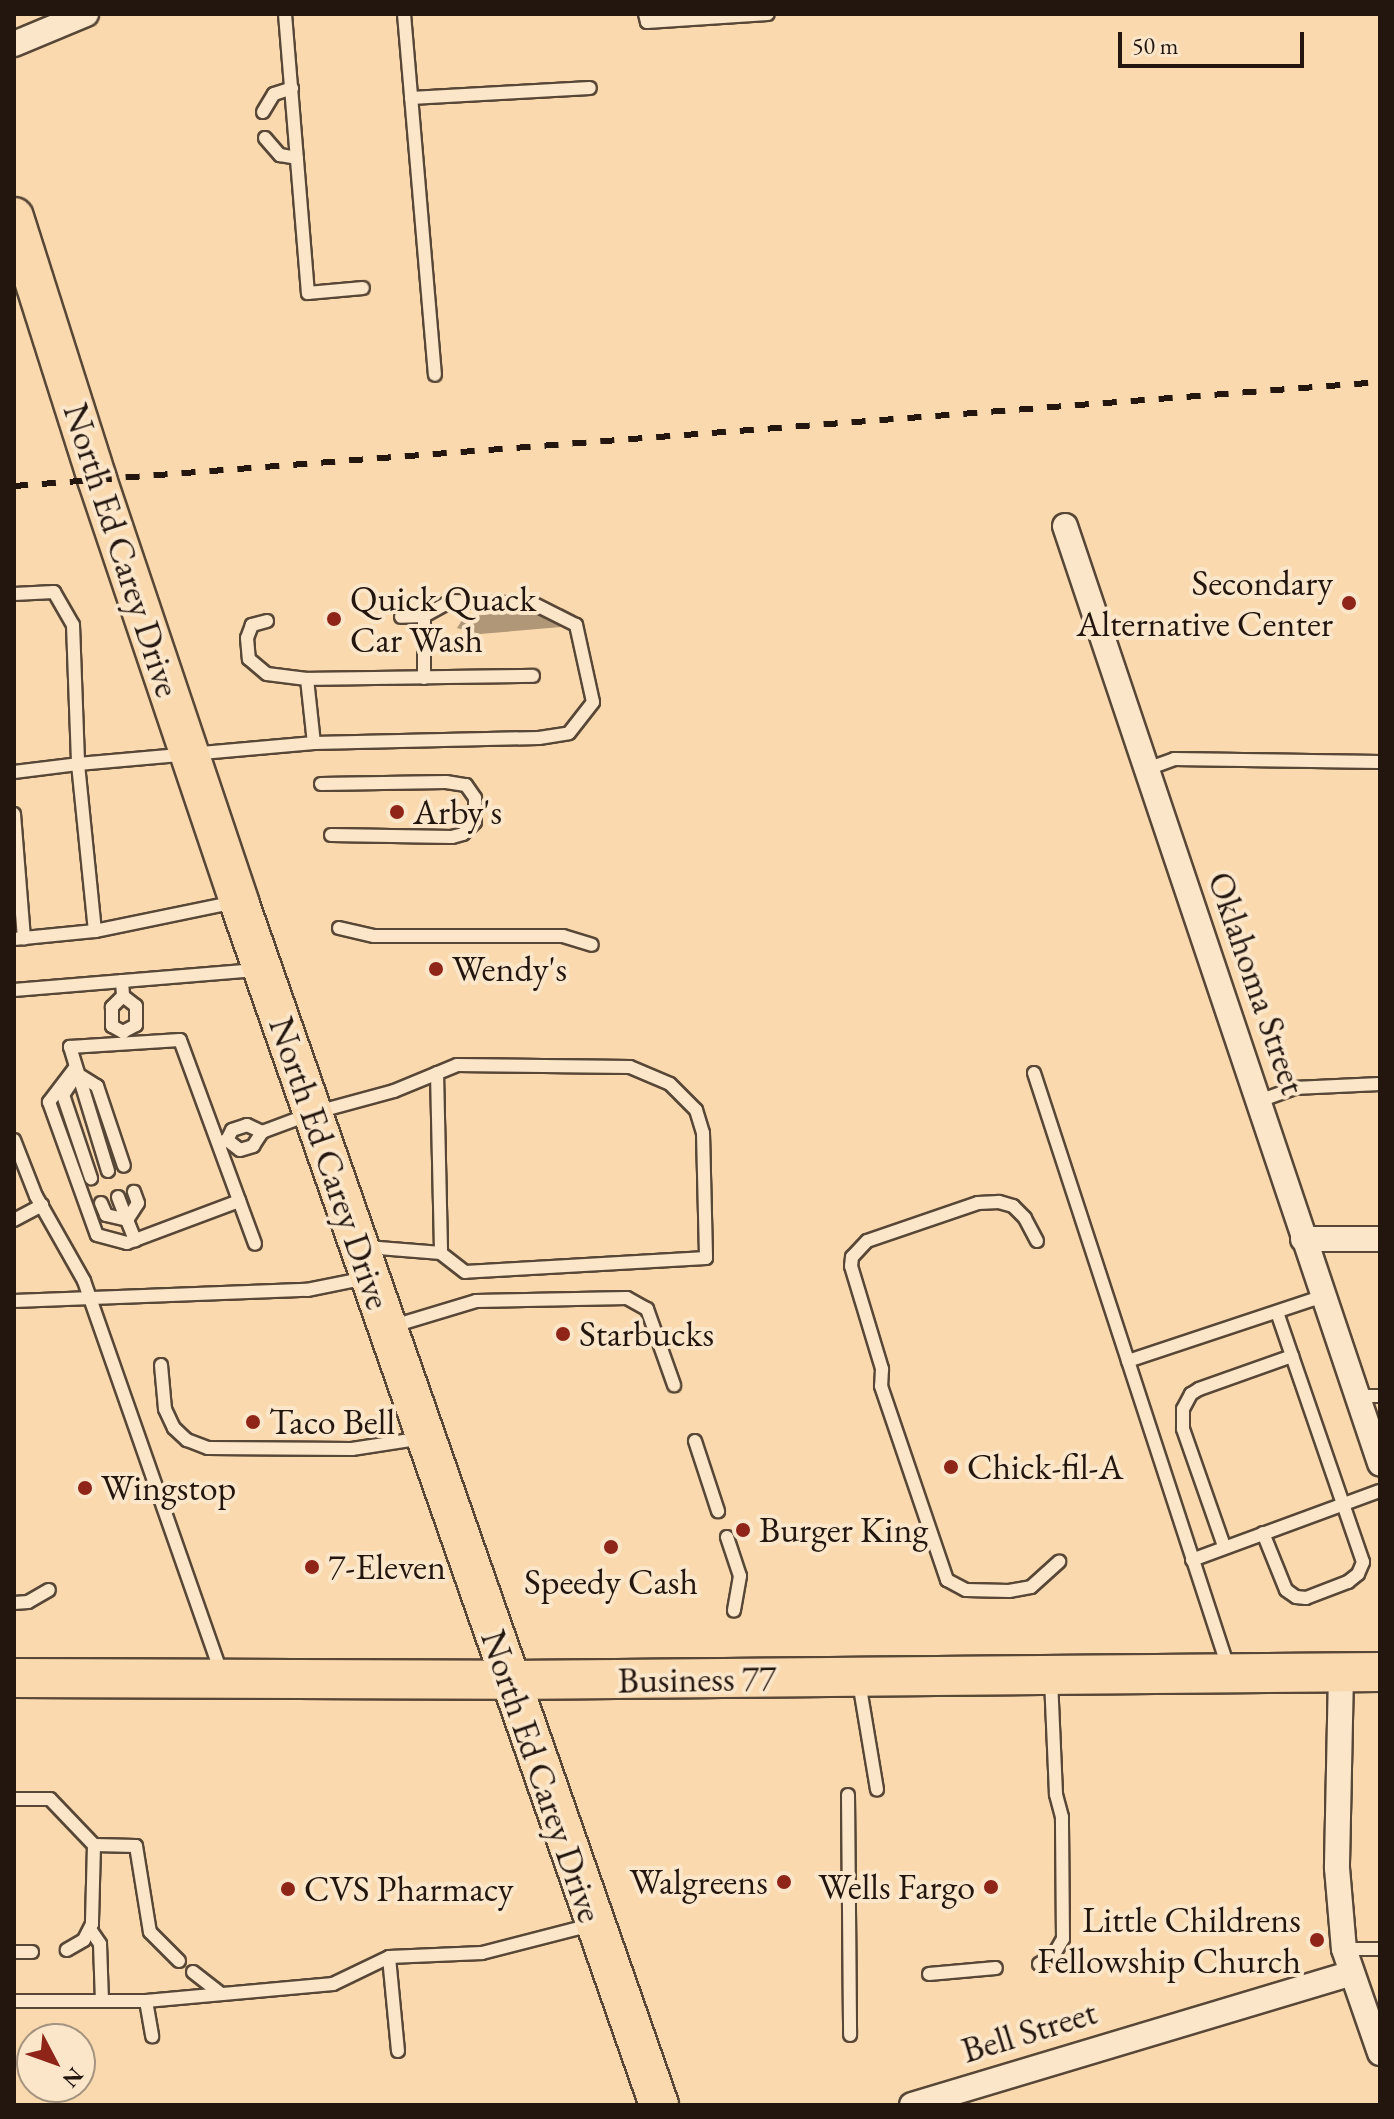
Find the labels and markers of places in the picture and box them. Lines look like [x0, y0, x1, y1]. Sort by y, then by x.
place label: Secondary Alternative Center [1077, 560, 1333, 645]
place label: Quick Quack Car Wash [350, 576, 536, 661]
marker: Secondary Alternative Center [1340, 594, 1358, 612]
marker: Quick Quack Car Wash [325, 610, 343, 628]
place label: Arby's [413, 790, 502, 834]
marker: Arby's [388, 803, 406, 821]
place label: Wendy's [452, 947, 567, 991]
marker: Wendy's [427, 960, 445, 978]
place label: Starbucks [579, 1312, 714, 1356]
marker: Starbucks [554, 1325, 572, 1343]
place label: Taco Bell [269, 1400, 395, 1444]
marker: Taco Bell [244, 1413, 262, 1431]
place label: Chick-fil-A [967, 1445, 1123, 1489]
marker: Chick-fil-A [942, 1458, 960, 1476]
place label: Wingstop [101, 1466, 236, 1510]
marker: Wingstop [76, 1479, 94, 1497]
place label: Burger King [759, 1508, 928, 1552]
marker: Burger King [734, 1521, 752, 1539]
marker: Speedy Cash [602, 1538, 620, 1556]
place label: 7-Eleven [328, 1545, 446, 1589]
marker: 7-Eleven [303, 1558, 321, 1576]
place label: Speedy Cash [524, 1560, 698, 1604]
place label: Walgreens [630, 1860, 768, 1904]
place label: Wells Fargo [818, 1865, 975, 1909]
place label: CVS Pharmacy [304, 1867, 513, 1911]
marker: Walgreens [775, 1873, 793, 1891]
marker: Wells Fargo [982, 1878, 1000, 1896]
marker: CVS Pharmacy [279, 1880, 297, 1898]
place label: Little Childrens Fellowship Church [1037, 1897, 1301, 1982]
marker: Little Childrens Fellowship Church [1308, 1931, 1326, 1949]

